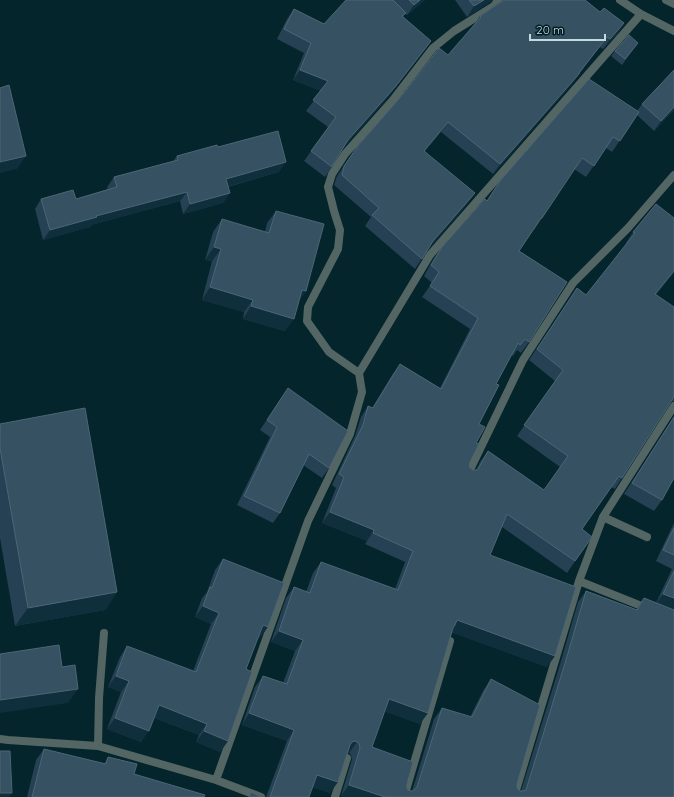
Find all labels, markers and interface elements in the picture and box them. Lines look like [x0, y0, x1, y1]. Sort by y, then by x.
scale bar [530, 16, 605, 42]
text: 20 m [536, 22, 564, 37]

